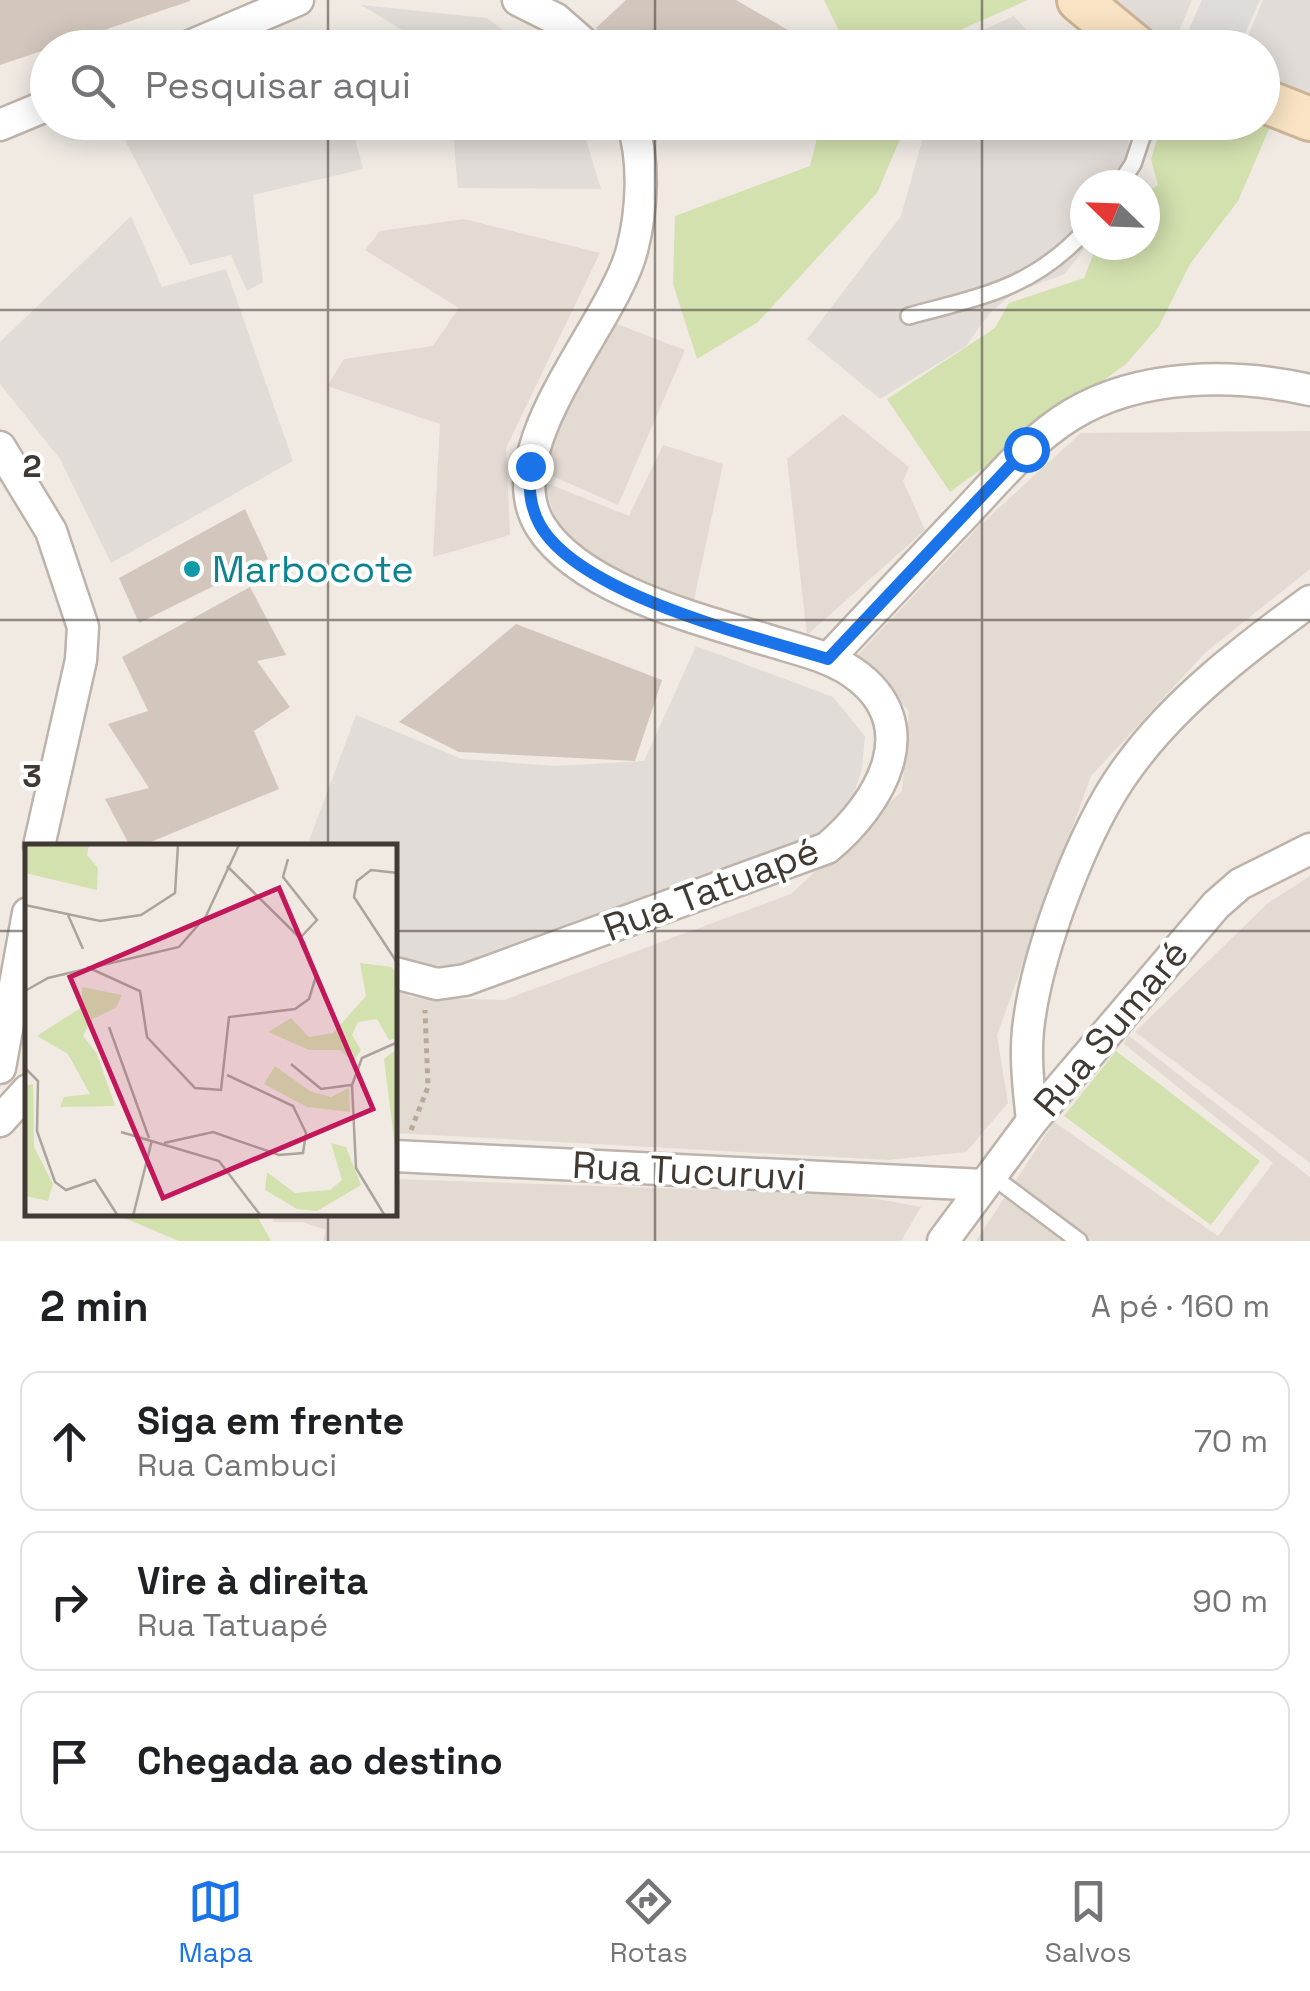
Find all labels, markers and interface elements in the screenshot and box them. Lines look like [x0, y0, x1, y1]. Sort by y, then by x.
search box [30, 30, 1280, 140]
icon: search [65, 58, 120, 113]
text: Pesquisar aqui [145, 61, 411, 109]
north arrow [1070, 170, 1160, 260]
route start [1004, 427, 1050, 473]
route end [508, 444, 554, 490]
text: 2 [22, 446, 42, 486]
place label: Marbocote [212, 545, 414, 593]
marker: Marbocote [181, 558, 203, 580]
text: 3 [22, 756, 42, 796]
street label: Rua Tatuapé [596, 826, 826, 952]
inset map [25, 844, 398, 1216]
street label: Rua Sumaré [1023, 930, 1199, 1126]
street label: Rua Tucuruvi [571, 1141, 807, 1201]
text: 2 min [40, 1280, 149, 1333]
text: A pé · 160 m [1091, 1286, 1270, 1326]
text: Siga em frente [137, 1397, 404, 1445]
icon: ahead [42, 1414, 97, 1469]
text: 70 m [1194, 1421, 1268, 1461]
text: Rua Cambuci [137, 1445, 337, 1485]
text: Vire à direita [137, 1557, 368, 1605]
icon: right [42, 1574, 97, 1629]
text: 90 m [1192, 1581, 1268, 1621]
text: Rua Tatuapé [137, 1605, 328, 1645]
icon: arrive [42, 1734, 97, 1789]
text: Chegada ao destino [137, 1737, 503, 1785]
tab: Mapa [178, 1874, 253, 1970]
tab: Rotas [610, 1874, 688, 1970]
tab: Salvos [1045, 1874, 1132, 1970]

